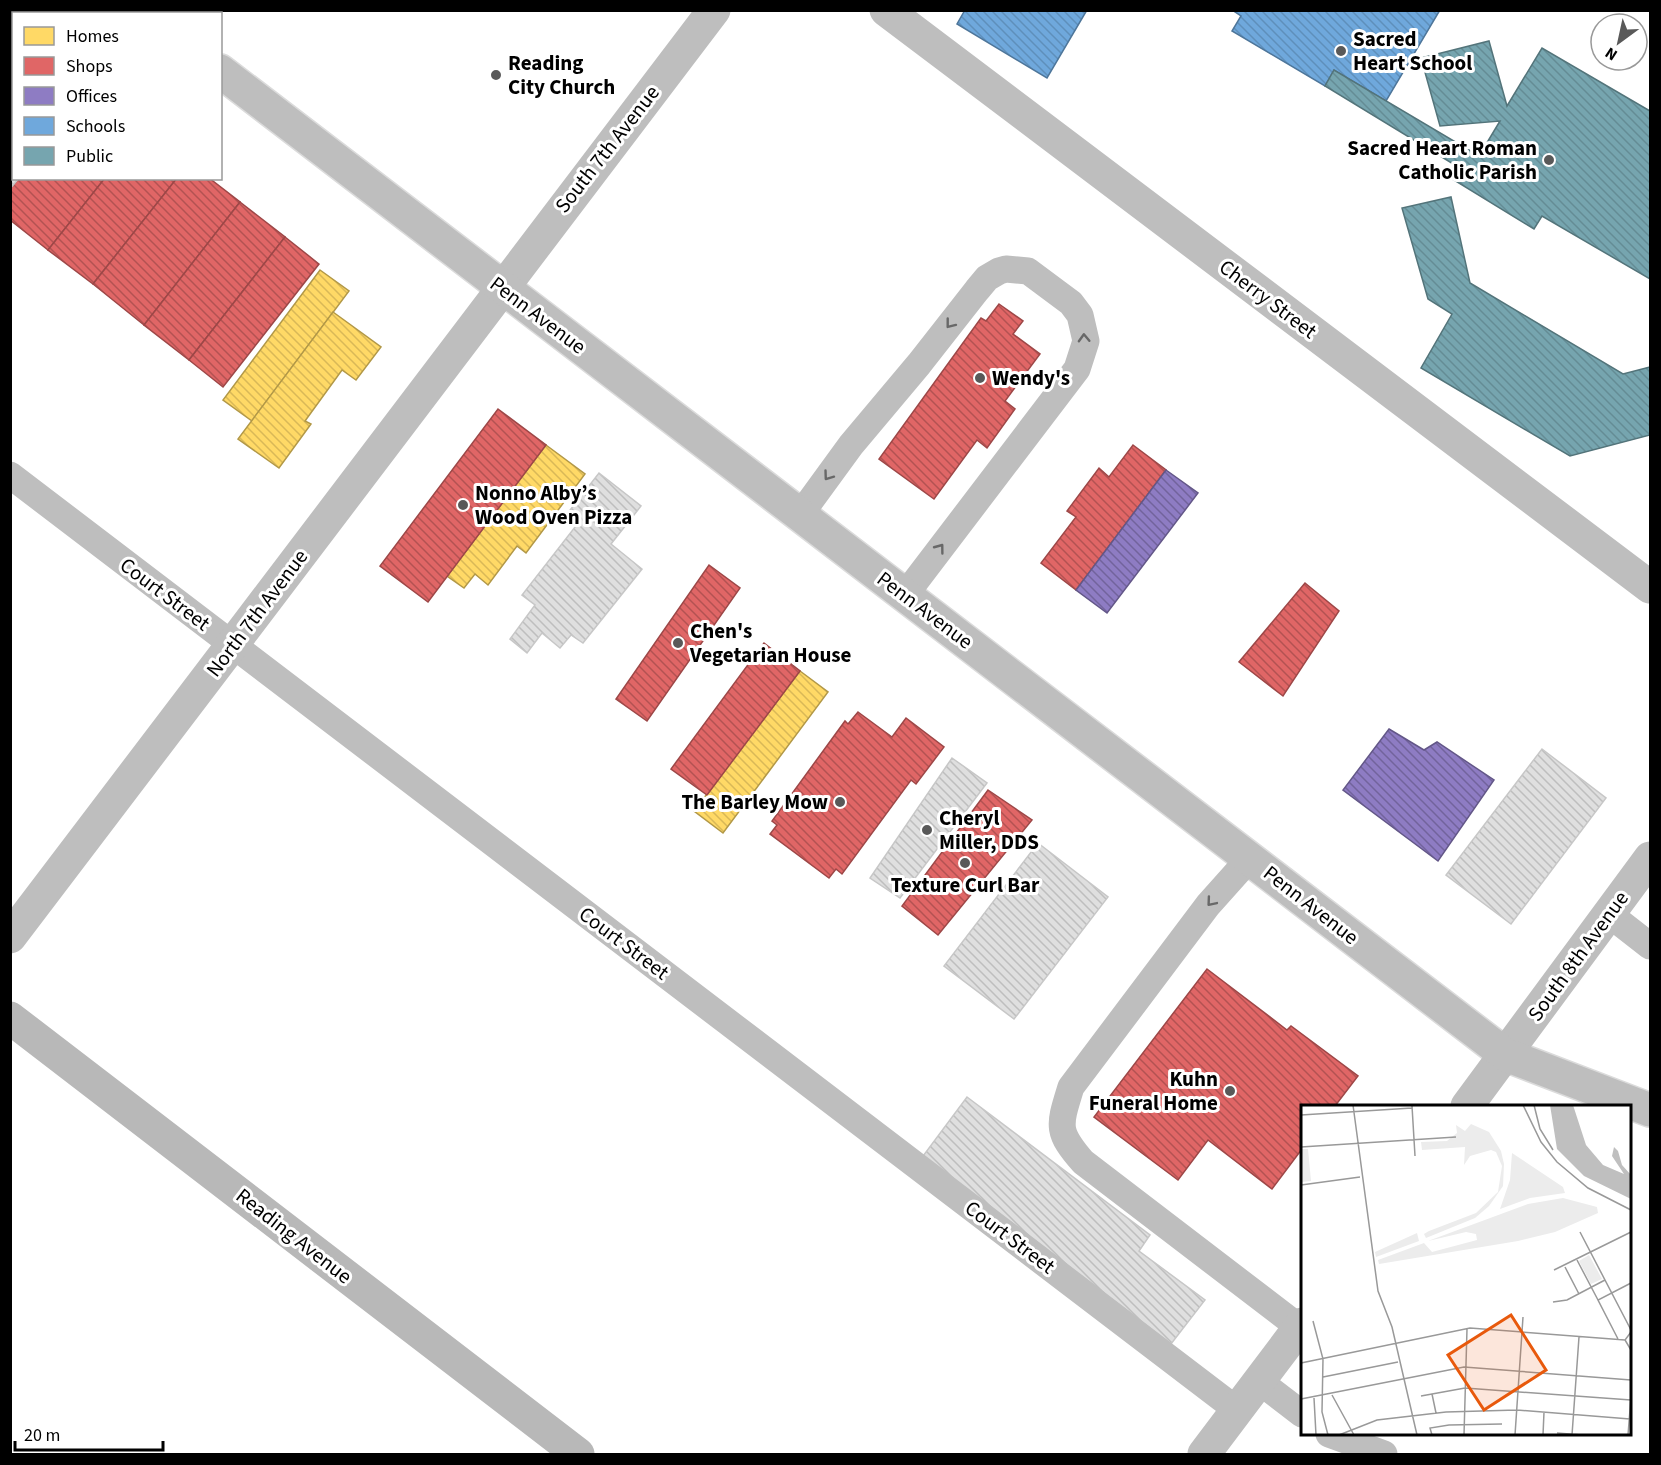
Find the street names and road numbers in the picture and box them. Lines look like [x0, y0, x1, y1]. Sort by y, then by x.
street label: South 7th Avenue [548, 79, 666, 219]
street label: Cherry Street [1213, 252, 1323, 346]
street label: Penn Avenue [484, 269, 592, 361]
street label: North 7th Avenue [199, 543, 315, 683]
street label: Court Street [114, 550, 216, 638]
street label: Penn Avenue [871, 564, 979, 656]
street label: Penn Avenue [1257, 858, 1365, 952]
street label: South 8th Avenue [1520, 885, 1636, 1027]
street label: Court Street [573, 899, 675, 987]
street label: Reading Avenue [229, 1181, 359, 1291]
street label: Court Street [959, 1193, 1061, 1281]

